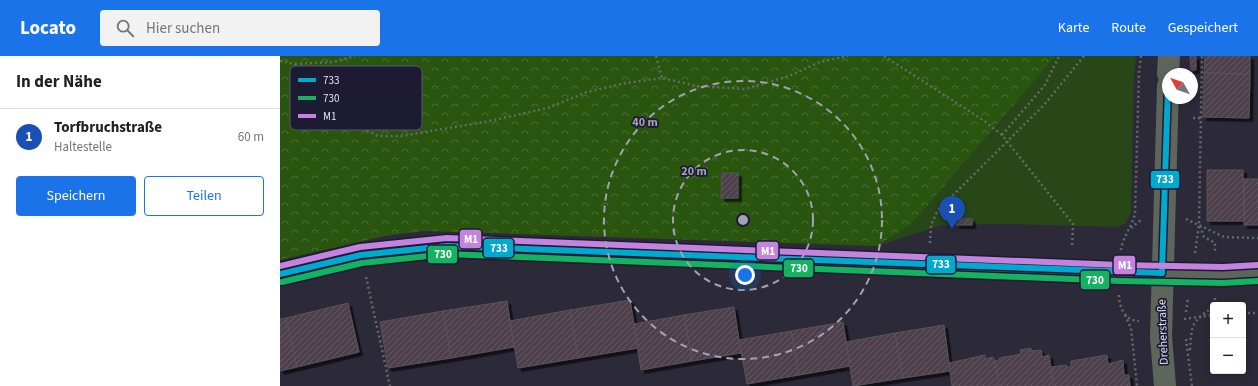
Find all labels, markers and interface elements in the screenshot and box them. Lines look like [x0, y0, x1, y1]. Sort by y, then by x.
search box [100, 10, 380, 46]
text: Locato [20, 15, 76, 42]
icon: search [114, 17, 136, 39]
text: Hier suchen [146, 18, 220, 39]
text: Karte [1058, 18, 1089, 38]
text: Route [1111, 18, 1146, 38]
text: Gespeichert [1168, 18, 1238, 38]
legend [290, 66, 422, 130]
north arrow [1162, 68, 1198, 104]
text: In der Nähe [16, 70, 102, 94]
text: 733 [323, 73, 339, 88]
text: 730 [323, 91, 339, 106]
text: M1 [323, 109, 336, 124]
text: 40 m [632, 114, 658, 131]
text: Torfbruchstraße [54, 117, 162, 138]
text: 1 [26, 128, 32, 146]
text: 60 m [238, 128, 264, 146]
text: Haltestelle [54, 138, 112, 156]
text: 20 m [681, 163, 707, 180]
line badge: 733 [1150, 170, 1180, 189]
text: 733 [1156, 172, 1174, 187]
button: Speichern [16, 176, 136, 216]
button: Teilen [144, 176, 264, 216]
pin: 1 [939, 196, 965, 229]
centre of rings [736, 213, 750, 227]
line badge: M1 [459, 229, 482, 249]
text: M1 [464, 232, 478, 247]
line badge: 733 [483, 238, 514, 258]
text: 733 [490, 241, 508, 256]
line badge: M1 [756, 241, 779, 260]
text: M1 [761, 244, 775, 259]
line badge: 730 [427, 245, 458, 264]
text: 730 [434, 247, 452, 262]
line badge: 733 [926, 255, 956, 274]
line badge: M1 [1113, 255, 1136, 275]
text: 733 [932, 257, 950, 272]
text: M1 [1118, 258, 1132, 273]
line badge: 730 [783, 259, 814, 278]
text: 730 [790, 261, 808, 276]
your location [735, 265, 755, 285]
line badge: 730 [1080, 270, 1110, 290]
text: 730 [1086, 273, 1104, 288]
street label: Dreherstraße [1153, 299, 1173, 365]
map controls [1210, 302, 1246, 374]
button: + [1210, 302, 1246, 338]
button: − [1210, 338, 1246, 374]

